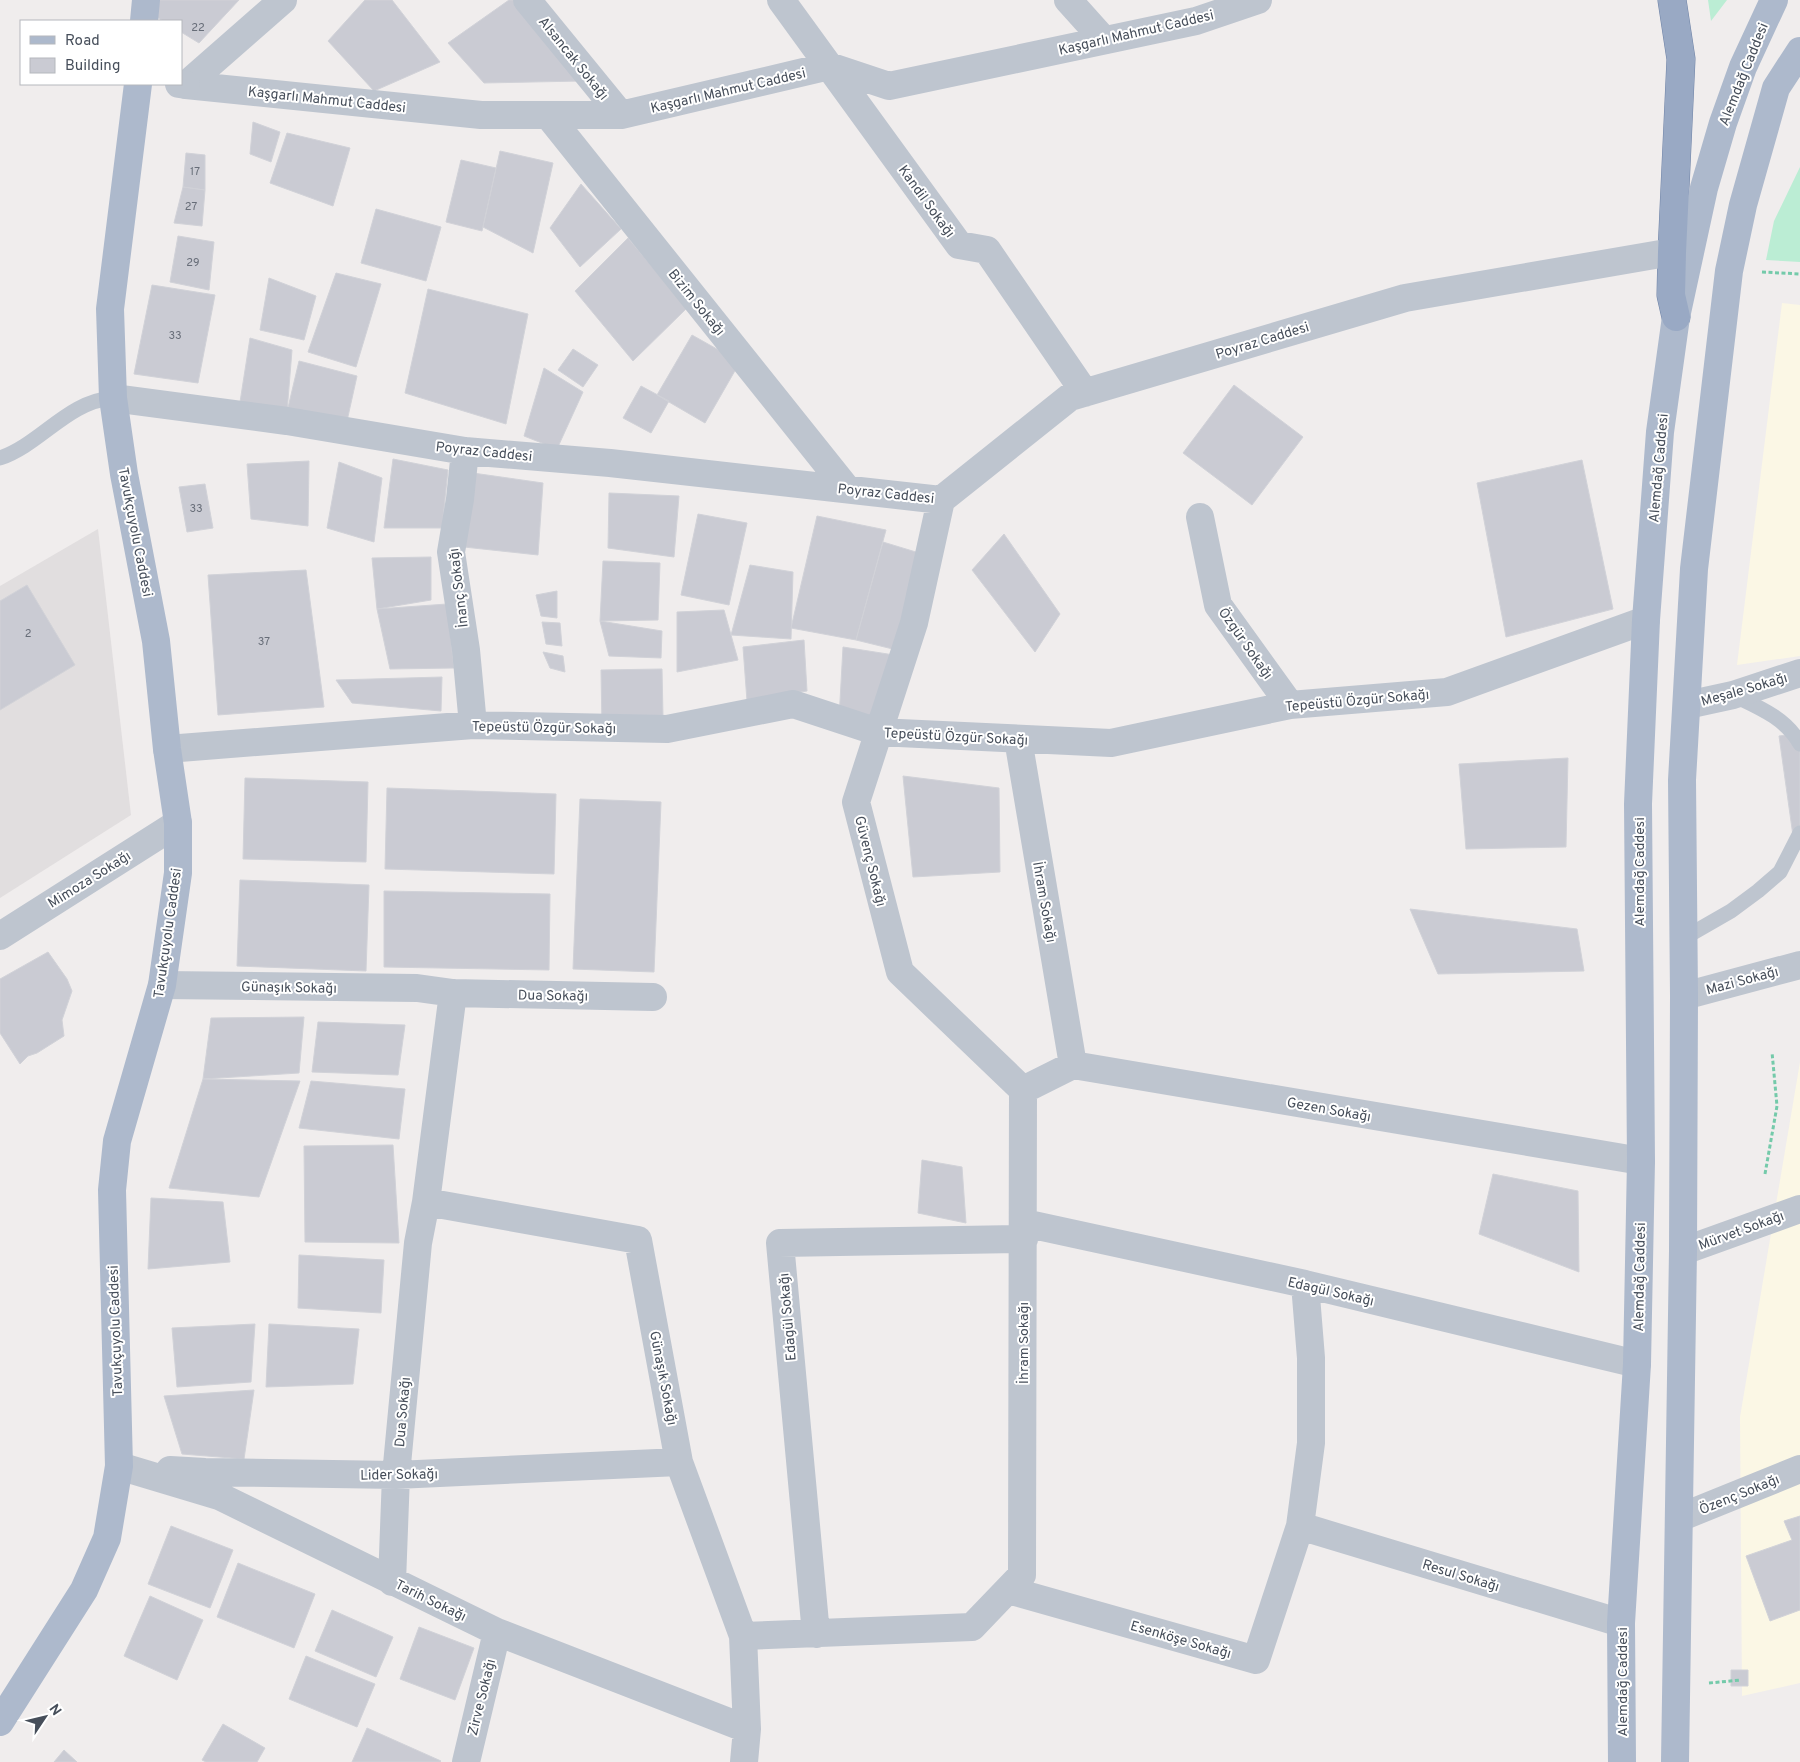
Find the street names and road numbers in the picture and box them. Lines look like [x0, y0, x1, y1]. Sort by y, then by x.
street label: Kaşgarlı Mahmut Caddesi [1057, 7, 1216, 60]
street label: Alsancak Sokağı [534, 14, 612, 104]
street label: Alemdağ Caddesi [1716, 21, 1773, 129]
street label: Kaşgarlı Mahmut Caddesi [649, 65, 808, 118]
street label: Kaşgarlı Mahmut Caddesi [247, 84, 407, 117]
street label: Kandil Sokağı [894, 162, 958, 241]
street label: Bizim Sokağı [664, 266, 728, 340]
street label: Poyraz Caddesi [1214, 319, 1311, 364]
street label: Alemdağ Caddesi [1646, 413, 1673, 523]
street label: Poyraz Caddesi [435, 439, 533, 466]
street label: Tavukçuyolu Caddesi [114, 466, 155, 598]
street label: Poyraz Caddesi [837, 481, 935, 508]
street label: İnanç Sokağı [445, 547, 473, 629]
street label: Özgür Sokağı [1214, 604, 1277, 683]
street label: Meşale Sokağı [1699, 670, 1790, 711]
street label: Tepeüstü Özgür Sokağı [1284, 686, 1430, 716]
street label: Tepeüstü Özgür Sokağı [472, 718, 616, 738]
street label: Tepeüstü Özgür Sokağı [883, 724, 1029, 750]
street label: Güvenç Sokağı [850, 814, 889, 908]
street label: Alemdağ Caddesi [1632, 817, 1649, 927]
street label: Mimoza Sokağı [45, 848, 134, 912]
street label: İhram Sokağı [1028, 860, 1060, 944]
street label: Tavukçuyolu Caddesi [151, 867, 186, 999]
street label: Mazi Sokağı [1704, 964, 1780, 999]
street label: Günaşık Sokağı [241, 979, 337, 998]
street label: Dua Sokağı [518, 987, 588, 1006]
street label: Gezen Sokağı [1285, 1095, 1372, 1126]
street label: Mürvet Sokağı [1696, 1208, 1787, 1255]
street label: Alemdağ Caddesi [1631, 1222, 1650, 1332]
street label: Tavukçuyolu Caddesi [106, 1265, 127, 1397]
street label: Edagül Sokağı [776, 1272, 801, 1362]
street label: Edagül Sokağı [1286, 1274, 1376, 1311]
street label: İhram Sokağı [1015, 1302, 1033, 1384]
street label: Günaşık Sokağı [645, 1330, 680, 1427]
street label: Dua Sokağı [392, 1376, 415, 1448]
street label: Lider Sokağı [360, 1466, 438, 1485]
street label: Özenç Sokağı [1697, 1471, 1782, 1519]
street label: Resul Sokağı [1420, 1557, 1501, 1596]
street label: Tarih Sokağı [392, 1577, 469, 1626]
street label: Esenköşe Sokağı [1128, 1618, 1233, 1663]
street label: Alemdağ Caddesi [1615, 1627, 1632, 1737]
street label: Zirve Sokağı [465, 1657, 500, 1737]

